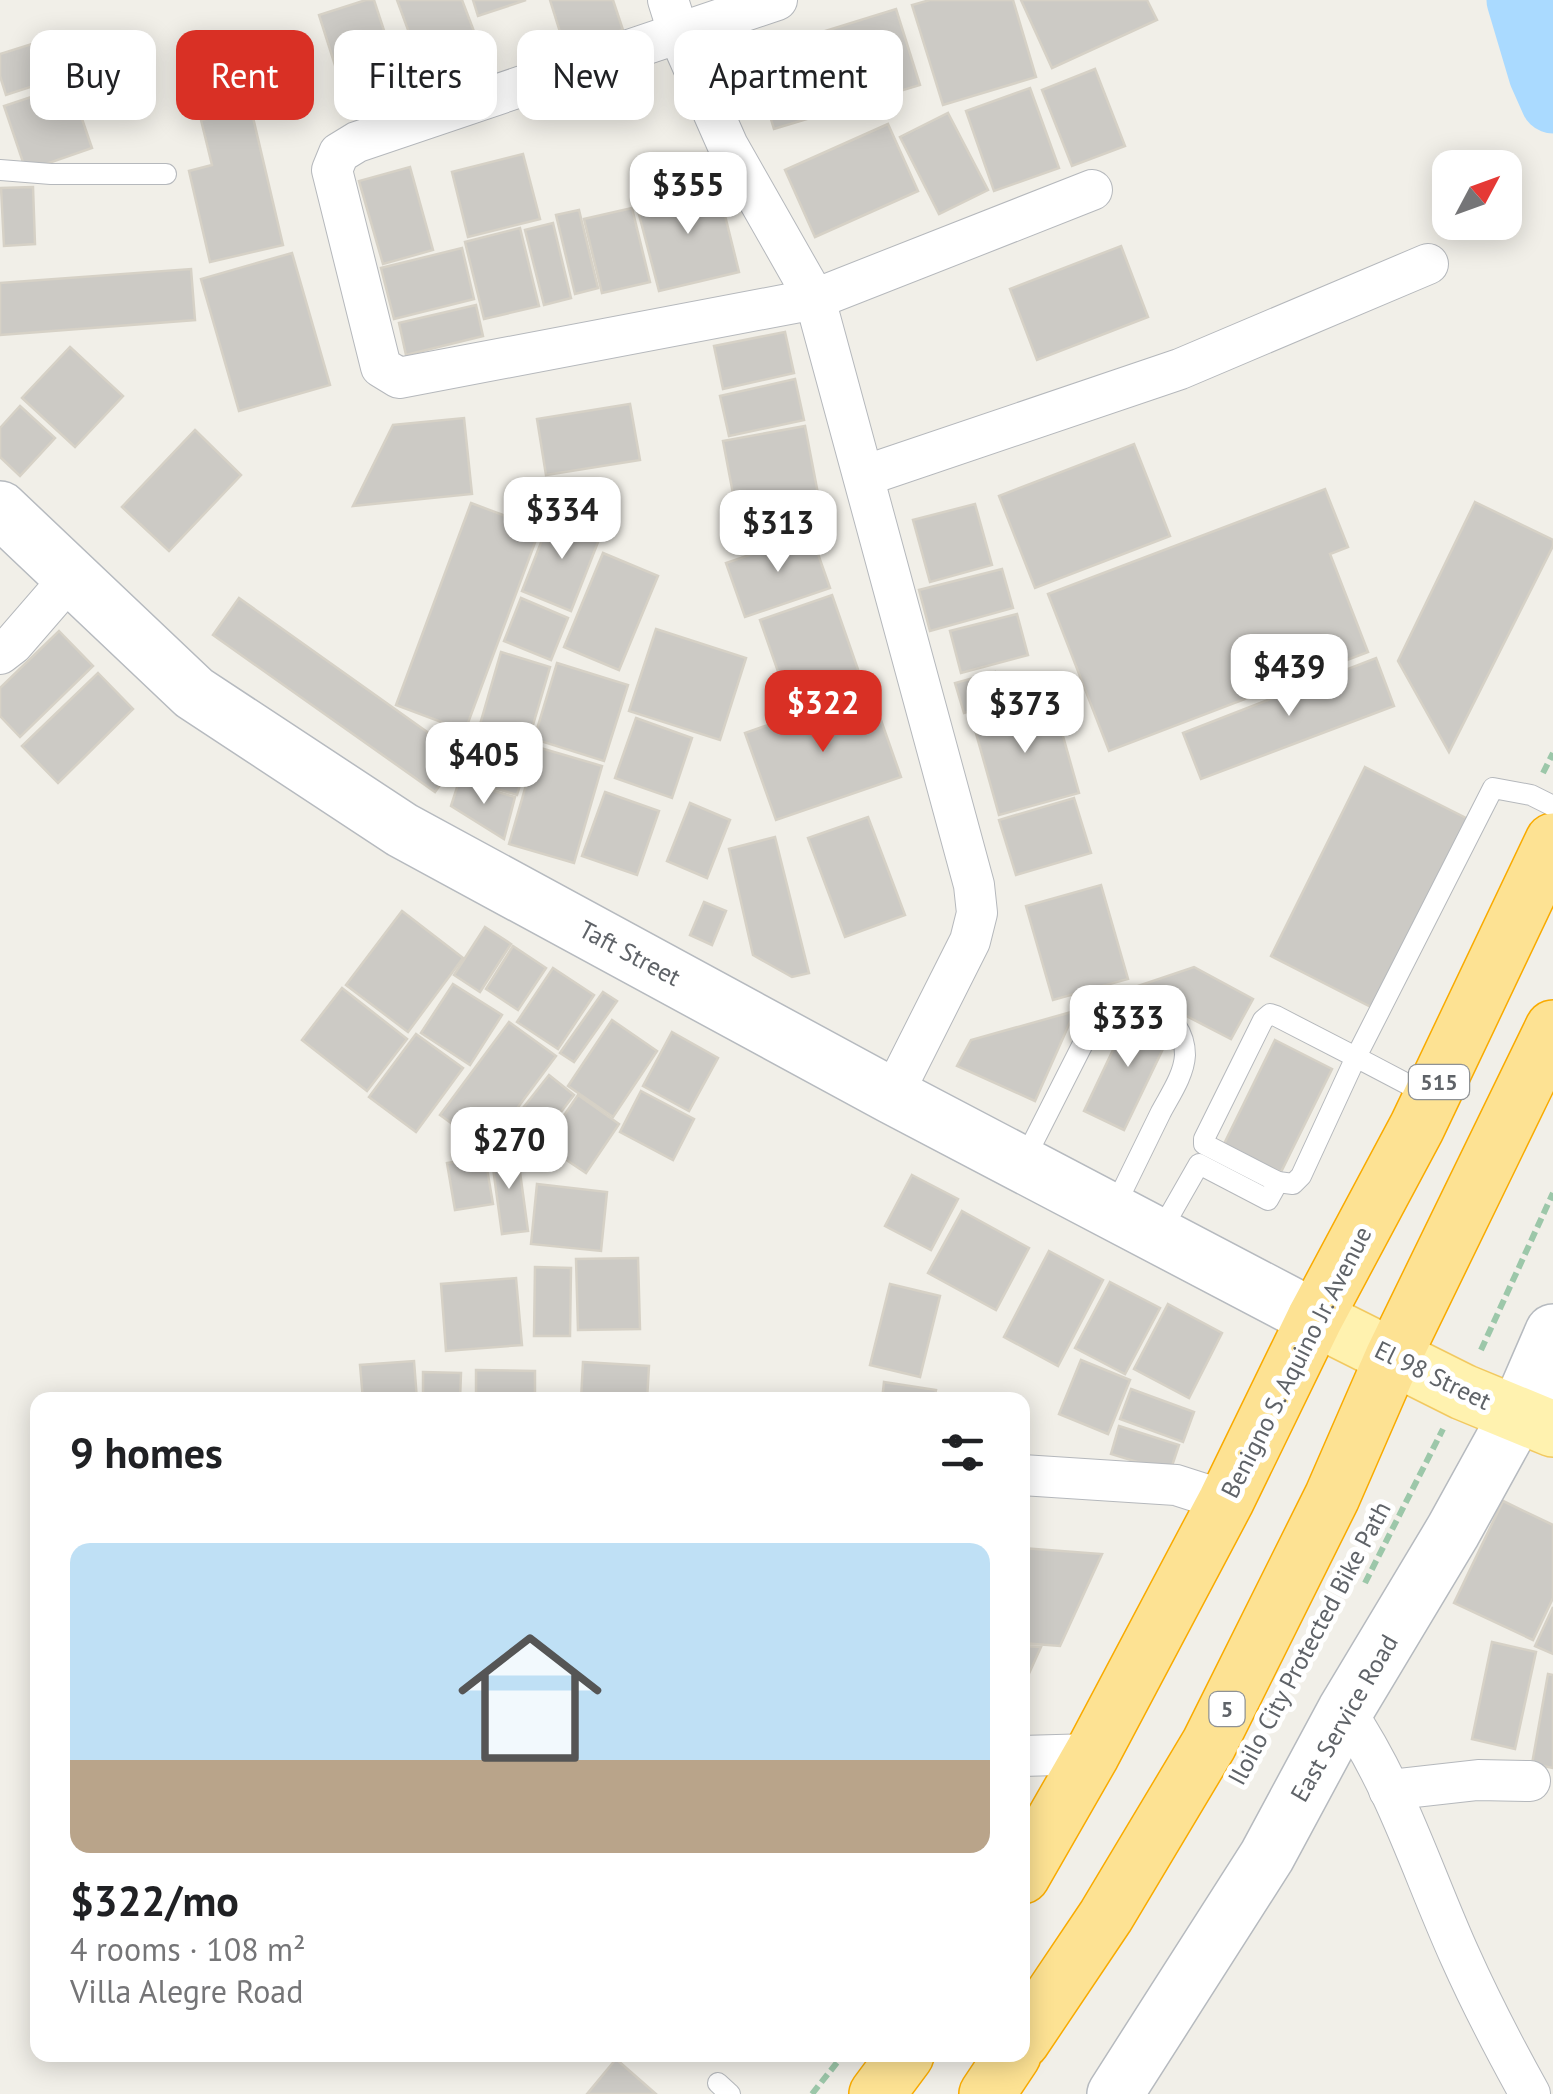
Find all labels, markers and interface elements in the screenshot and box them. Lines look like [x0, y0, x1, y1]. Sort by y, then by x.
chip: Buy [30, 30, 156, 120]
chip: Rent [176, 30, 314, 120]
chip: Filters [334, 30, 497, 120]
chip: New [517, 30, 654, 120]
chip: Apartment [674, 30, 903, 120]
north arrow [1432, 150, 1522, 240]
map controls [1432, 150, 1522, 240]
pin: $355 [629, 152, 747, 237]
text: $355 [652, 163, 724, 205]
pin: $334 [503, 477, 621, 562]
text: $334 [526, 488, 598, 530]
pin: $313 [719, 490, 837, 575]
text: $313 [742, 501, 814, 543]
pin: $439 [1230, 634, 1348, 719]
text: $439 [1253, 645, 1325, 687]
pin: $322 [764, 670, 882, 755]
pin: $373 [966, 671, 1084, 756]
text: $322 [787, 681, 859, 723]
text: $373 [989, 682, 1061, 724]
pin: $405 [425, 722, 543, 807]
text: $405 [448, 733, 520, 775]
street label: Taft Street [574, 913, 687, 993]
pin: $333 [1069, 985, 1187, 1070]
text: $333 [1092, 996, 1164, 1038]
road number: 515 [1409, 1065, 1469, 1099]
pin: $270 [450, 1107, 568, 1192]
text: $270 [473, 1118, 545, 1160]
street label: Benigno S. Aquino Jr. Avenue [1213, 1221, 1379, 1503]
street label: El 98 Street [1370, 1333, 1497, 1417]
text: 9 homes [70, 1425, 223, 1480]
icon: filters [935, 1425, 990, 1480]
street label: Iloilo City Protected Bike Path [1220, 1496, 1398, 1790]
icon: home [440, 1608, 620, 1788]
street label: East Service Road [1283, 1629, 1405, 1807]
road number: 5 [1210, 1692, 1244, 1726]
text: $322/mo [70, 1873, 239, 1928]
text: 4 rooms · 108 m² [70, 1928, 306, 1970]
text: Villa Alegre Road [70, 1970, 303, 2012]

